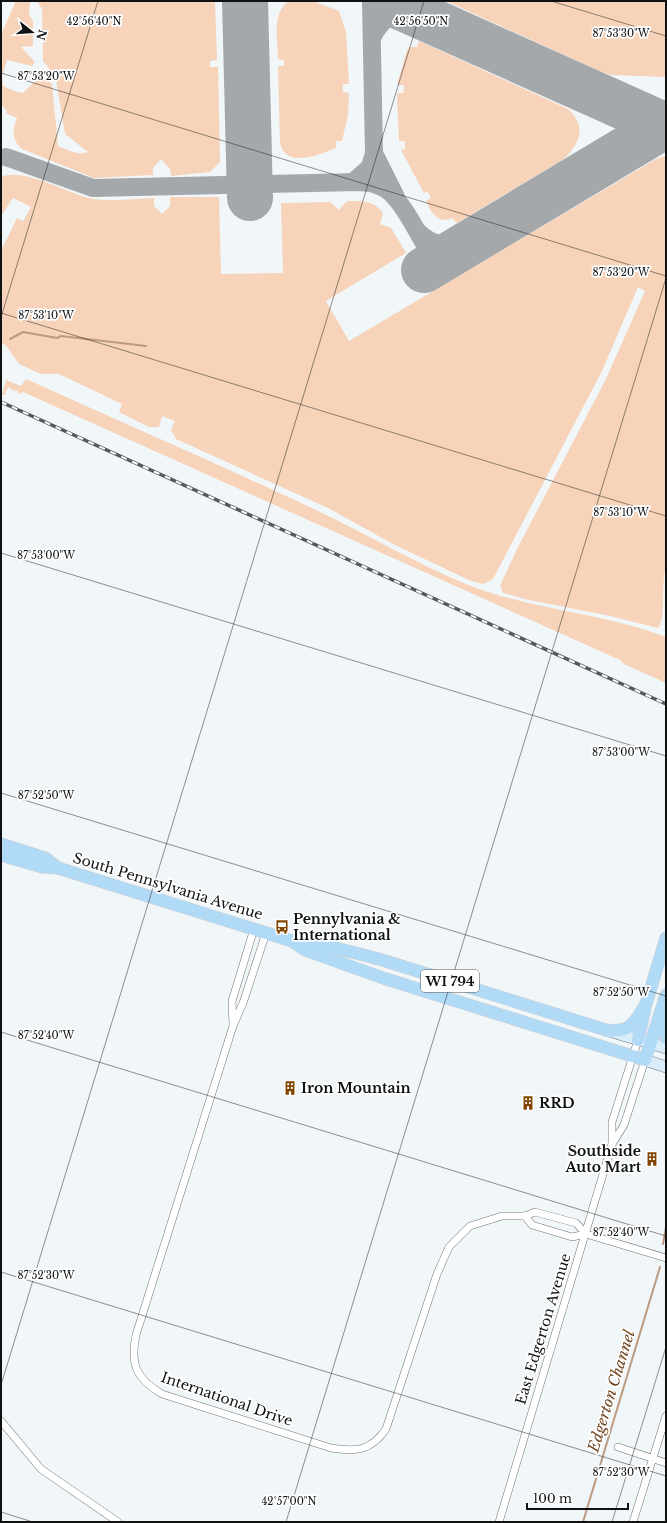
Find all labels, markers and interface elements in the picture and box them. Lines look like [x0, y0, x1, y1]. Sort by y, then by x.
north arrow [12, 12, 52, 52]
text: 42°56'40"N [67, 15, 121, 28]
text: 42°56'50"N [394, 15, 448, 28]
text: 87°53'30"W [592, 27, 650, 40]
text: N [33, 28, 50, 43]
text: 87°53'20"W [17, 70, 75, 83]
text: 87°53'20"W [592, 266, 650, 279]
text: 87°53'10"W [18, 309, 74, 322]
text: 87°53'10"W [593, 506, 649, 519]
text: 87°53'00"W [17, 549, 75, 562]
text: 87°53'00"W [592, 746, 650, 759]
text: 87°52'50"W [18, 789, 74, 802]
street label: South Pennsylvania Avenue [71, 849, 265, 923]
place label: Pennylvania & International [293, 910, 401, 944]
bus stop icon: Pennylvania & International [274, 919, 290, 935]
road number: WI 794 [421, 970, 479, 992]
text: 87°52'50"W [593, 986, 649, 999]
text: 87°52'40"W [18, 1029, 74, 1042]
place label: Iron Mountain [301, 1079, 411, 1097]
building icon: Iron Mountain [282, 1080, 298, 1096]
place label: RRD [539, 1094, 575, 1112]
building icon: RRD [520, 1095, 536, 1111]
place label: Southside Auto Mart [564, 1142, 642, 1176]
building icon: Southside Auto Mart [644, 1151, 660, 1167]
text: 87°52'40"W [593, 1226, 649, 1239]
street label: East Edgerton Avenue [511, 1251, 575, 1407]
text: 87°52'30"W [17, 1269, 75, 1282]
water label: Edgerton Channel [583, 1327, 639, 1455]
street label: International Drive [159, 1368, 295, 1430]
text: 87°52'30"W [592, 1466, 650, 1479]
scale bar [527, 1485, 628, 1511]
text: 100 m [533, 1491, 572, 1506]
text: 42°57'00"N [261, 1495, 317, 1508]

